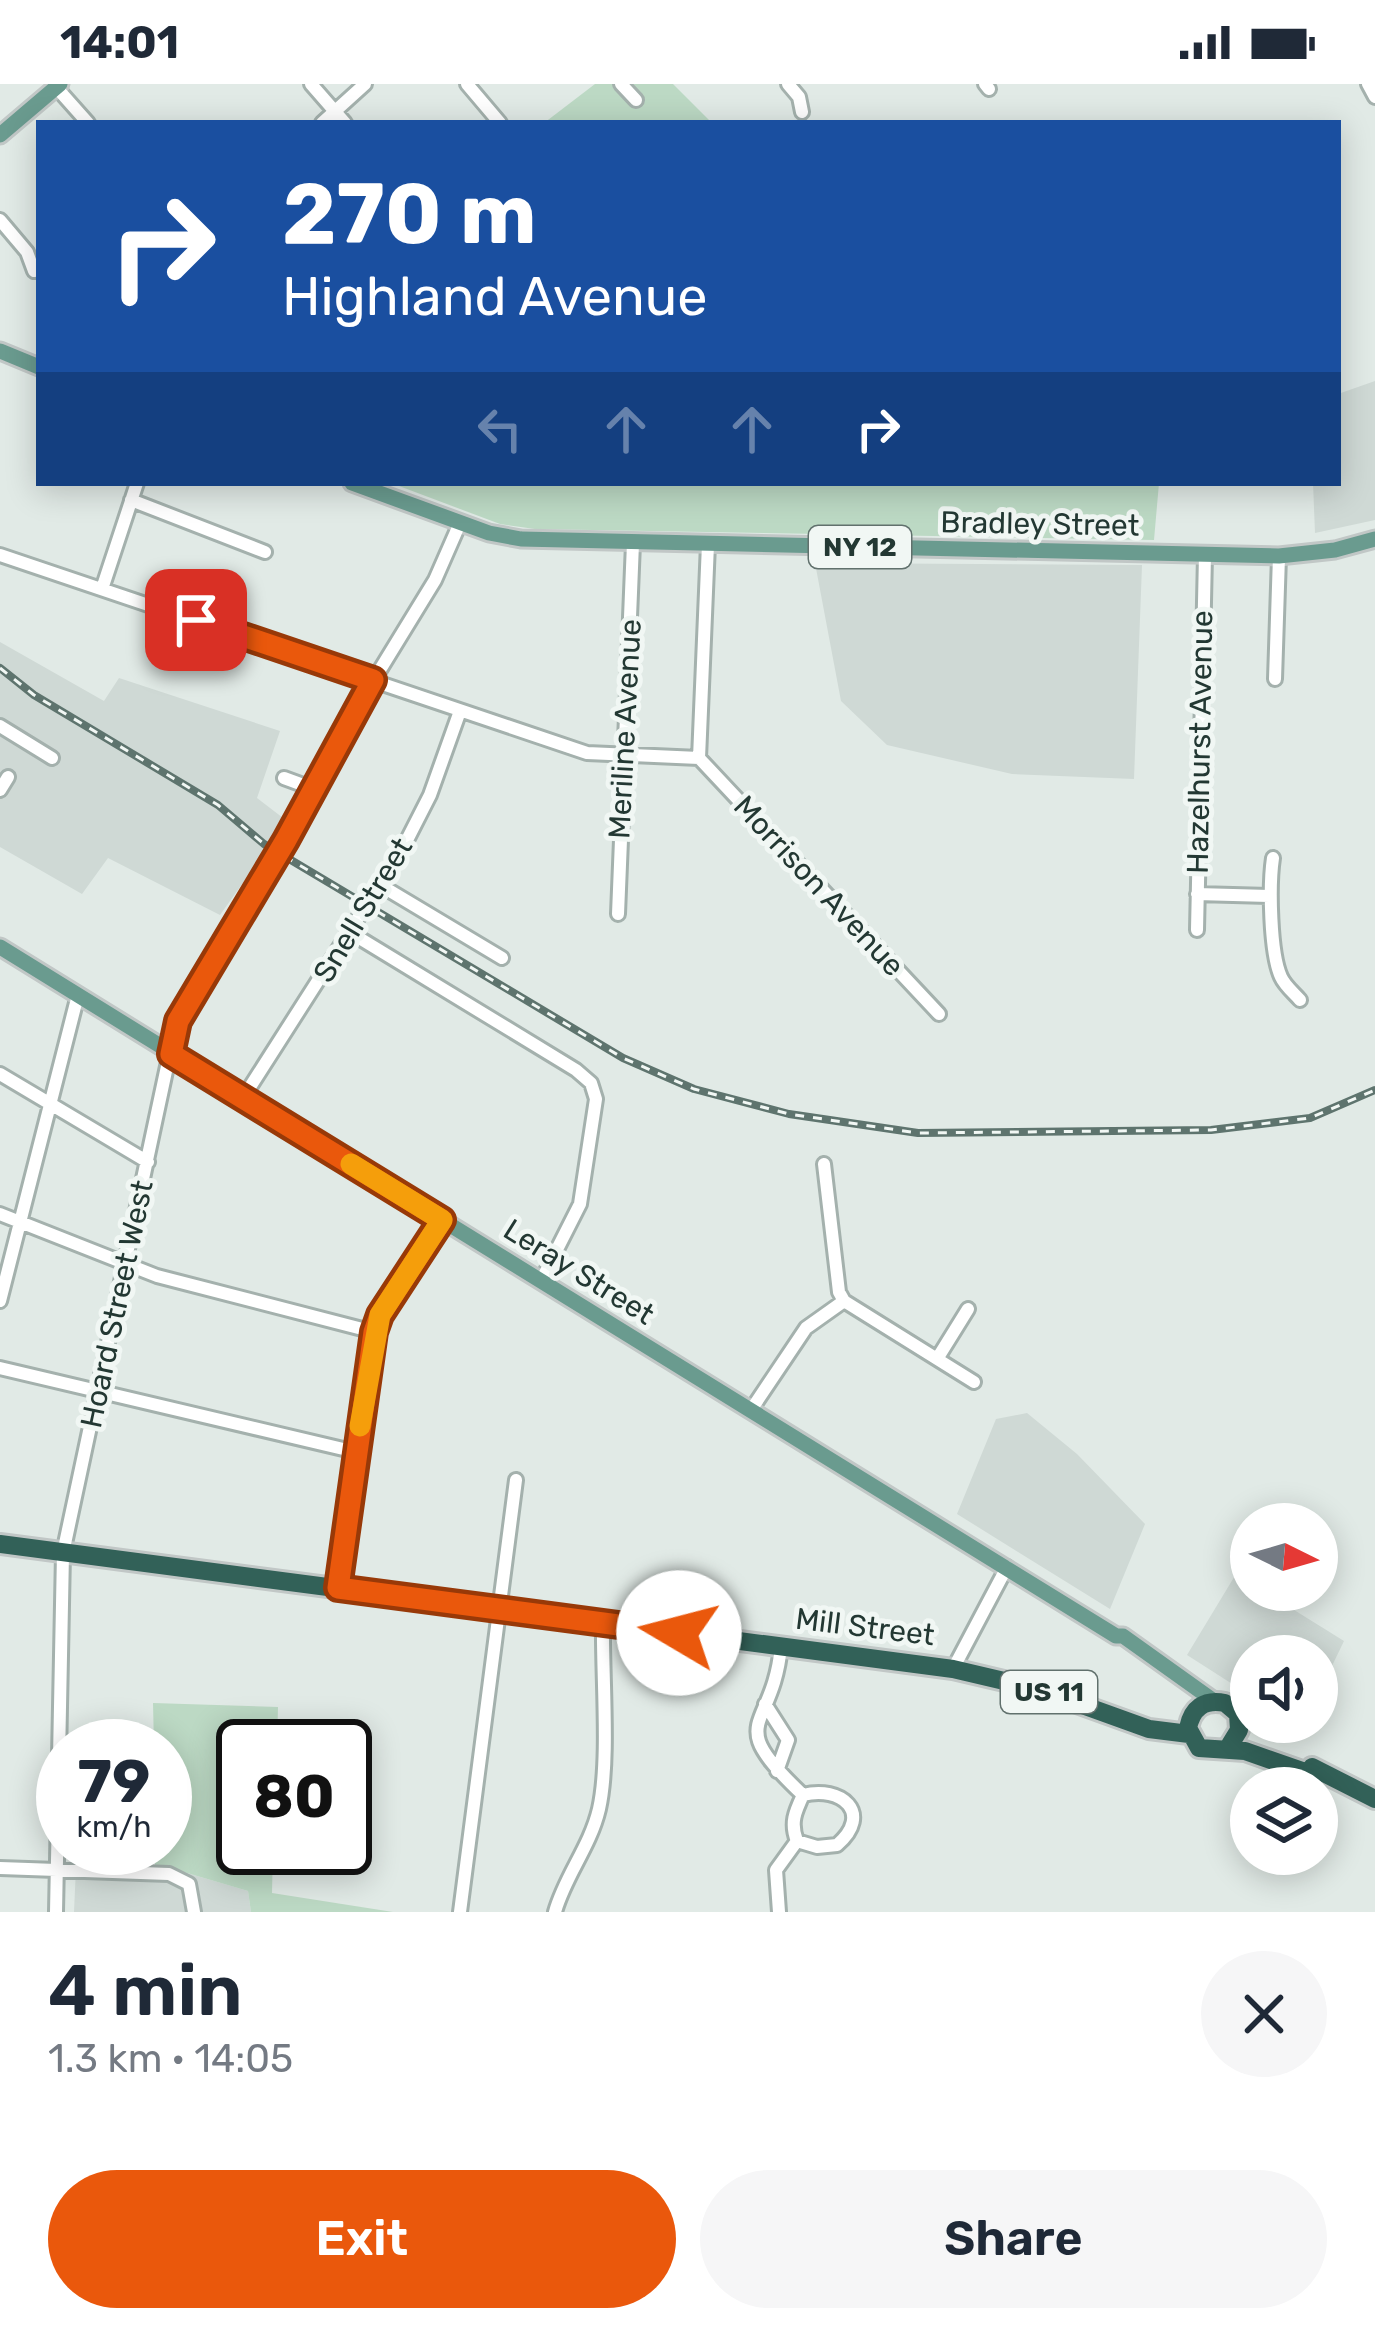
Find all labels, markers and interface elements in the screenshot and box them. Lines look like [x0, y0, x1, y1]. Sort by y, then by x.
text: 14:01 [60, 16, 179, 69]
text: 270 m [282, 164, 537, 264]
icon: right [84, 168, 240, 324]
text: Highland Avenue [282, 265, 707, 329]
icon: left [467, 396, 533, 462]
icon: ahead [593, 396, 659, 462]
icon: ahead [719, 396, 785, 462]
icon: right [845, 396, 911, 462]
street label: Bradley Street [940, 504, 1140, 544]
road number: NY 12 [809, 526, 911, 568]
pin [145, 569, 247, 671]
icon: arrive [163, 587, 229, 653]
street label: Hazelhurst Avenue [1180, 610, 1220, 874]
street label: Meriline Avenue [601, 618, 649, 840]
street label: Morrison Avenue [726, 788, 912, 984]
street label: Snell Street [306, 831, 420, 989]
street label: Hoard Street West [73, 1177, 161, 1431]
street label: Leray Street [497, 1212, 661, 1333]
north arrow [1230, 1503, 1338, 1611]
map controls [1230, 1503, 1338, 1875]
position arrow [616, 1570, 742, 1696]
street label: Mill Street [793, 1601, 937, 1653]
button: sound [1230, 1635, 1338, 1743]
road number: US 11 [1001, 1671, 1097, 1713]
speed limit sign: 80 [216, 1719, 372, 1875]
text: 79 [78, 1746, 150, 1817]
button: layers [1230, 1767, 1338, 1875]
text: km/h [77, 1809, 151, 1845]
text: 4 min [48, 1948, 243, 2033]
button: close [1201, 1951, 1327, 2077]
text: 1.3 km · 14:05 [48, 2036, 293, 2082]
button: Exit [48, 2170, 676, 2308]
button: Share [700, 2170, 1327, 2308]

